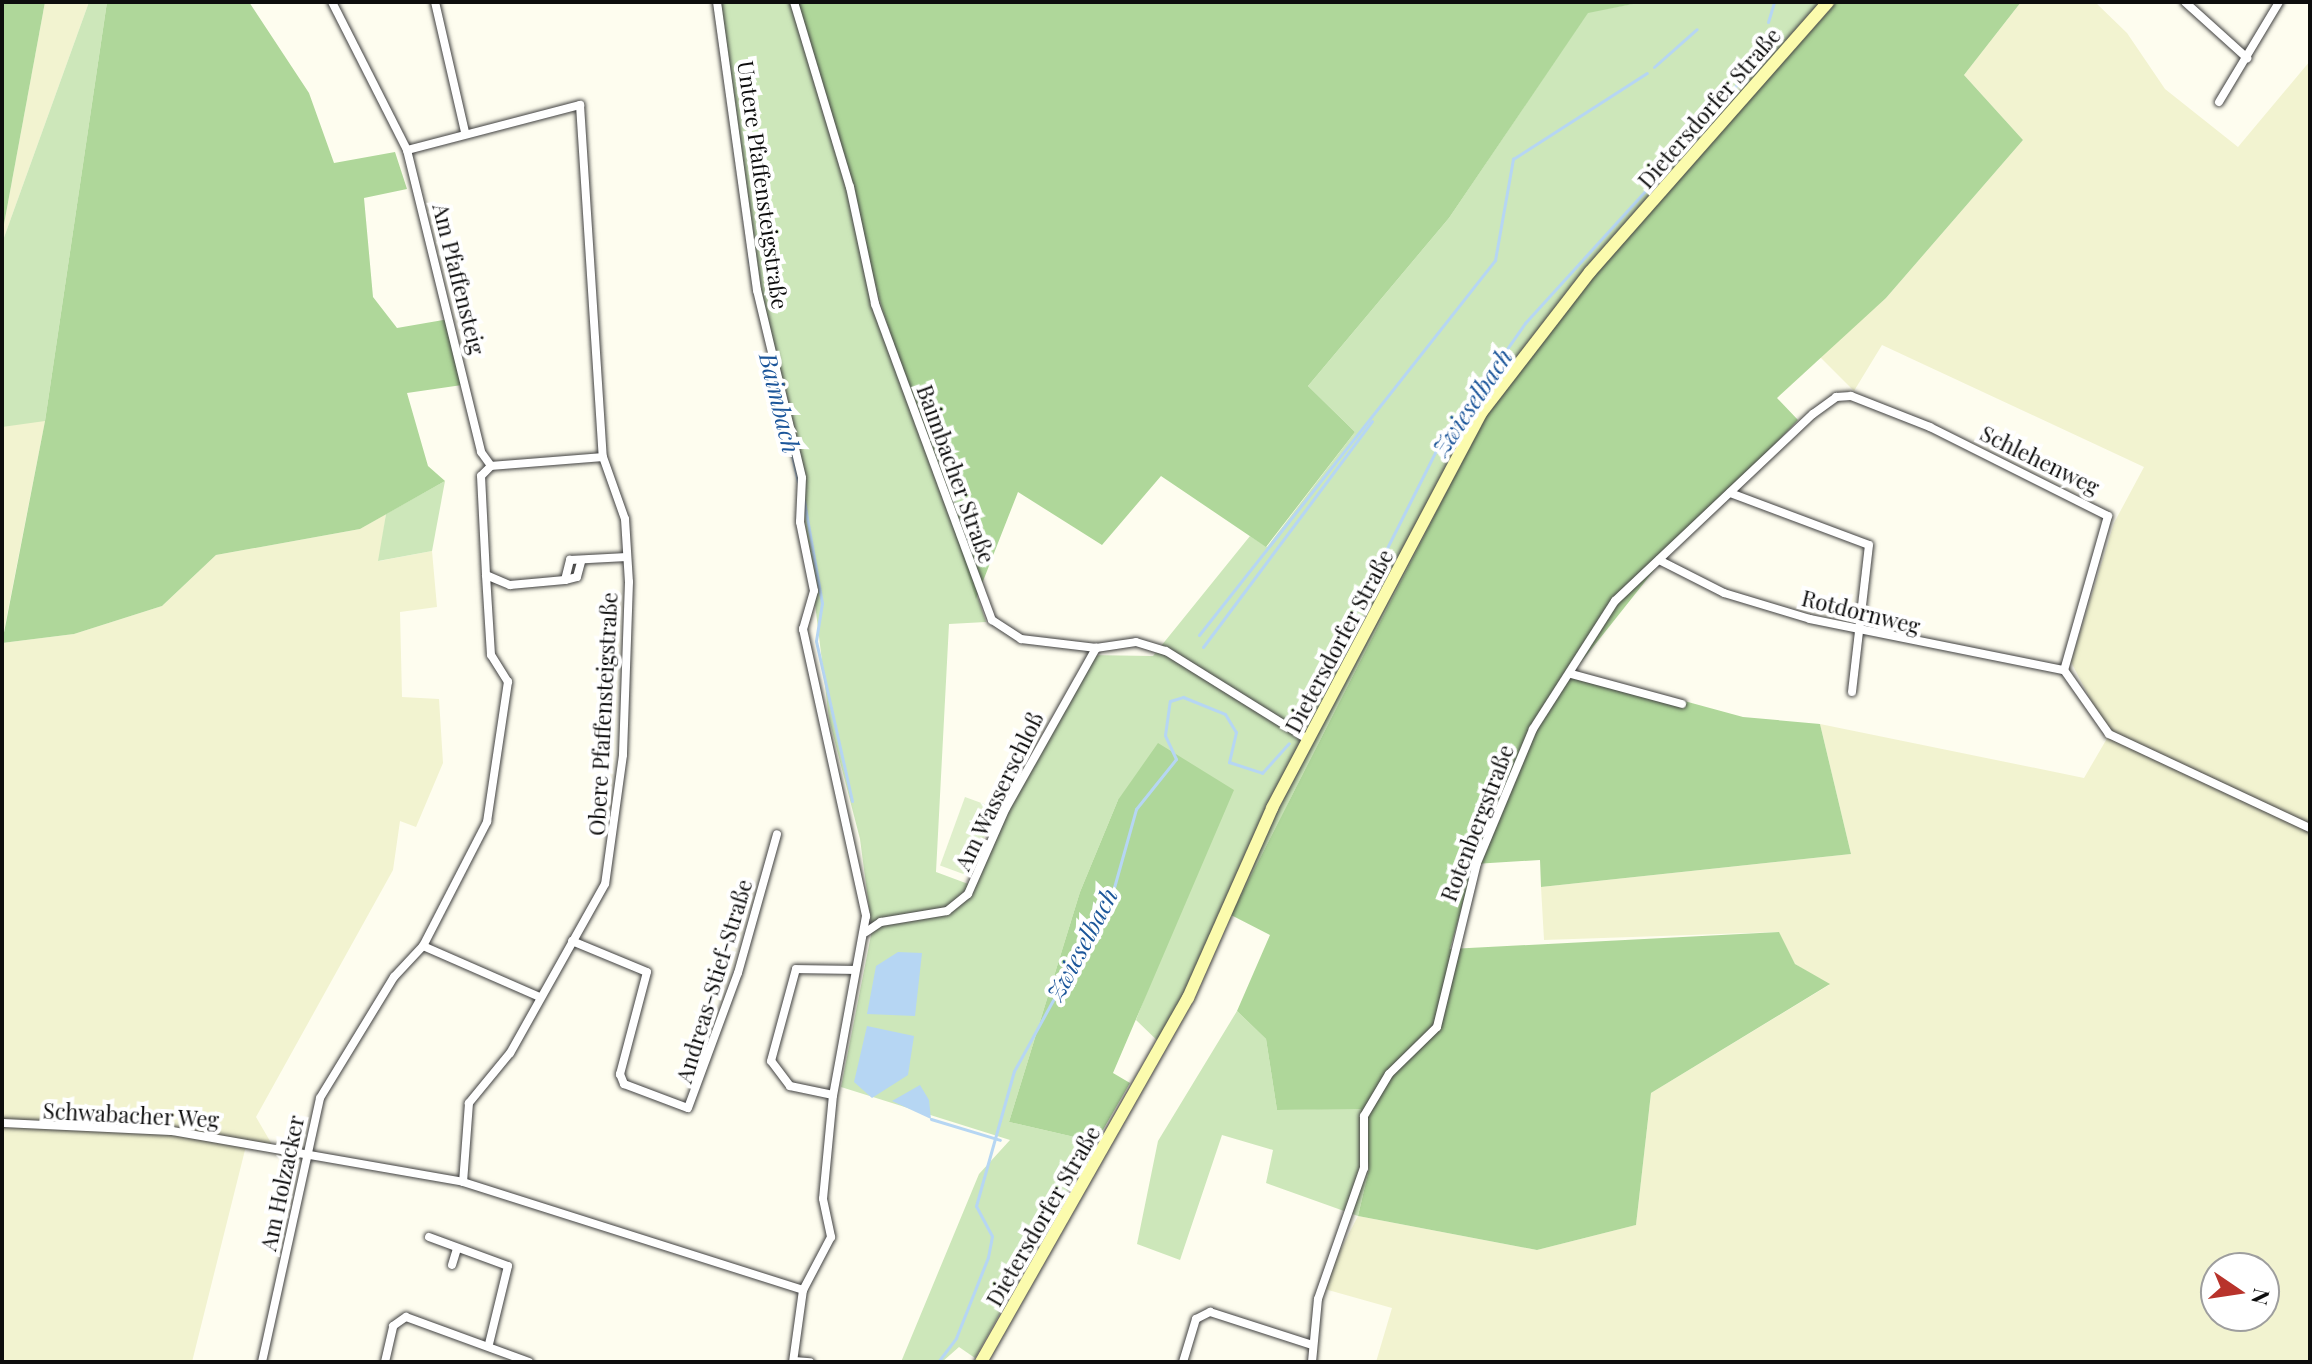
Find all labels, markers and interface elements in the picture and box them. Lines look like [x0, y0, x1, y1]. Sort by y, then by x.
street label: Dietersdorfer Straße [1632, 22, 1786, 194]
street label: Untere Pfaffensteigstraße [732, 59, 794, 311]
street label: Am Pfaffensteig [427, 201, 491, 357]
water label: Zwieselbach [1426, 343, 1518, 461]
water label: Baimbach [754, 350, 806, 456]
street label: Baimbacher Straße [911, 381, 1001, 567]
street label: Schlehenweg [1976, 420, 2104, 500]
street label: Dietersdorfer Straße [1279, 545, 1399, 737]
street label: Rotdornweg [1799, 585, 1923, 639]
street label: Obere Pfaffensteigstraße [583, 592, 623, 836]
street label: Am Wasserschloß [949, 707, 1049, 875]
street label: Rotenbergstraße [1435, 741, 1519, 905]
street label: Andreas-Stief-Straße [670, 876, 758, 1086]
water label: Zwieselbach [1040, 883, 1124, 1005]
street label: Schwabacher Weg [42, 1097, 220, 1133]
street label: Am Holzacker [255, 1113, 309, 1253]
street label: Dietersdorfer Straße [980, 1121, 1106, 1311]
north arrow [2200, 1252, 2280, 1332]
text: N [2245, 1286, 2278, 1308]

